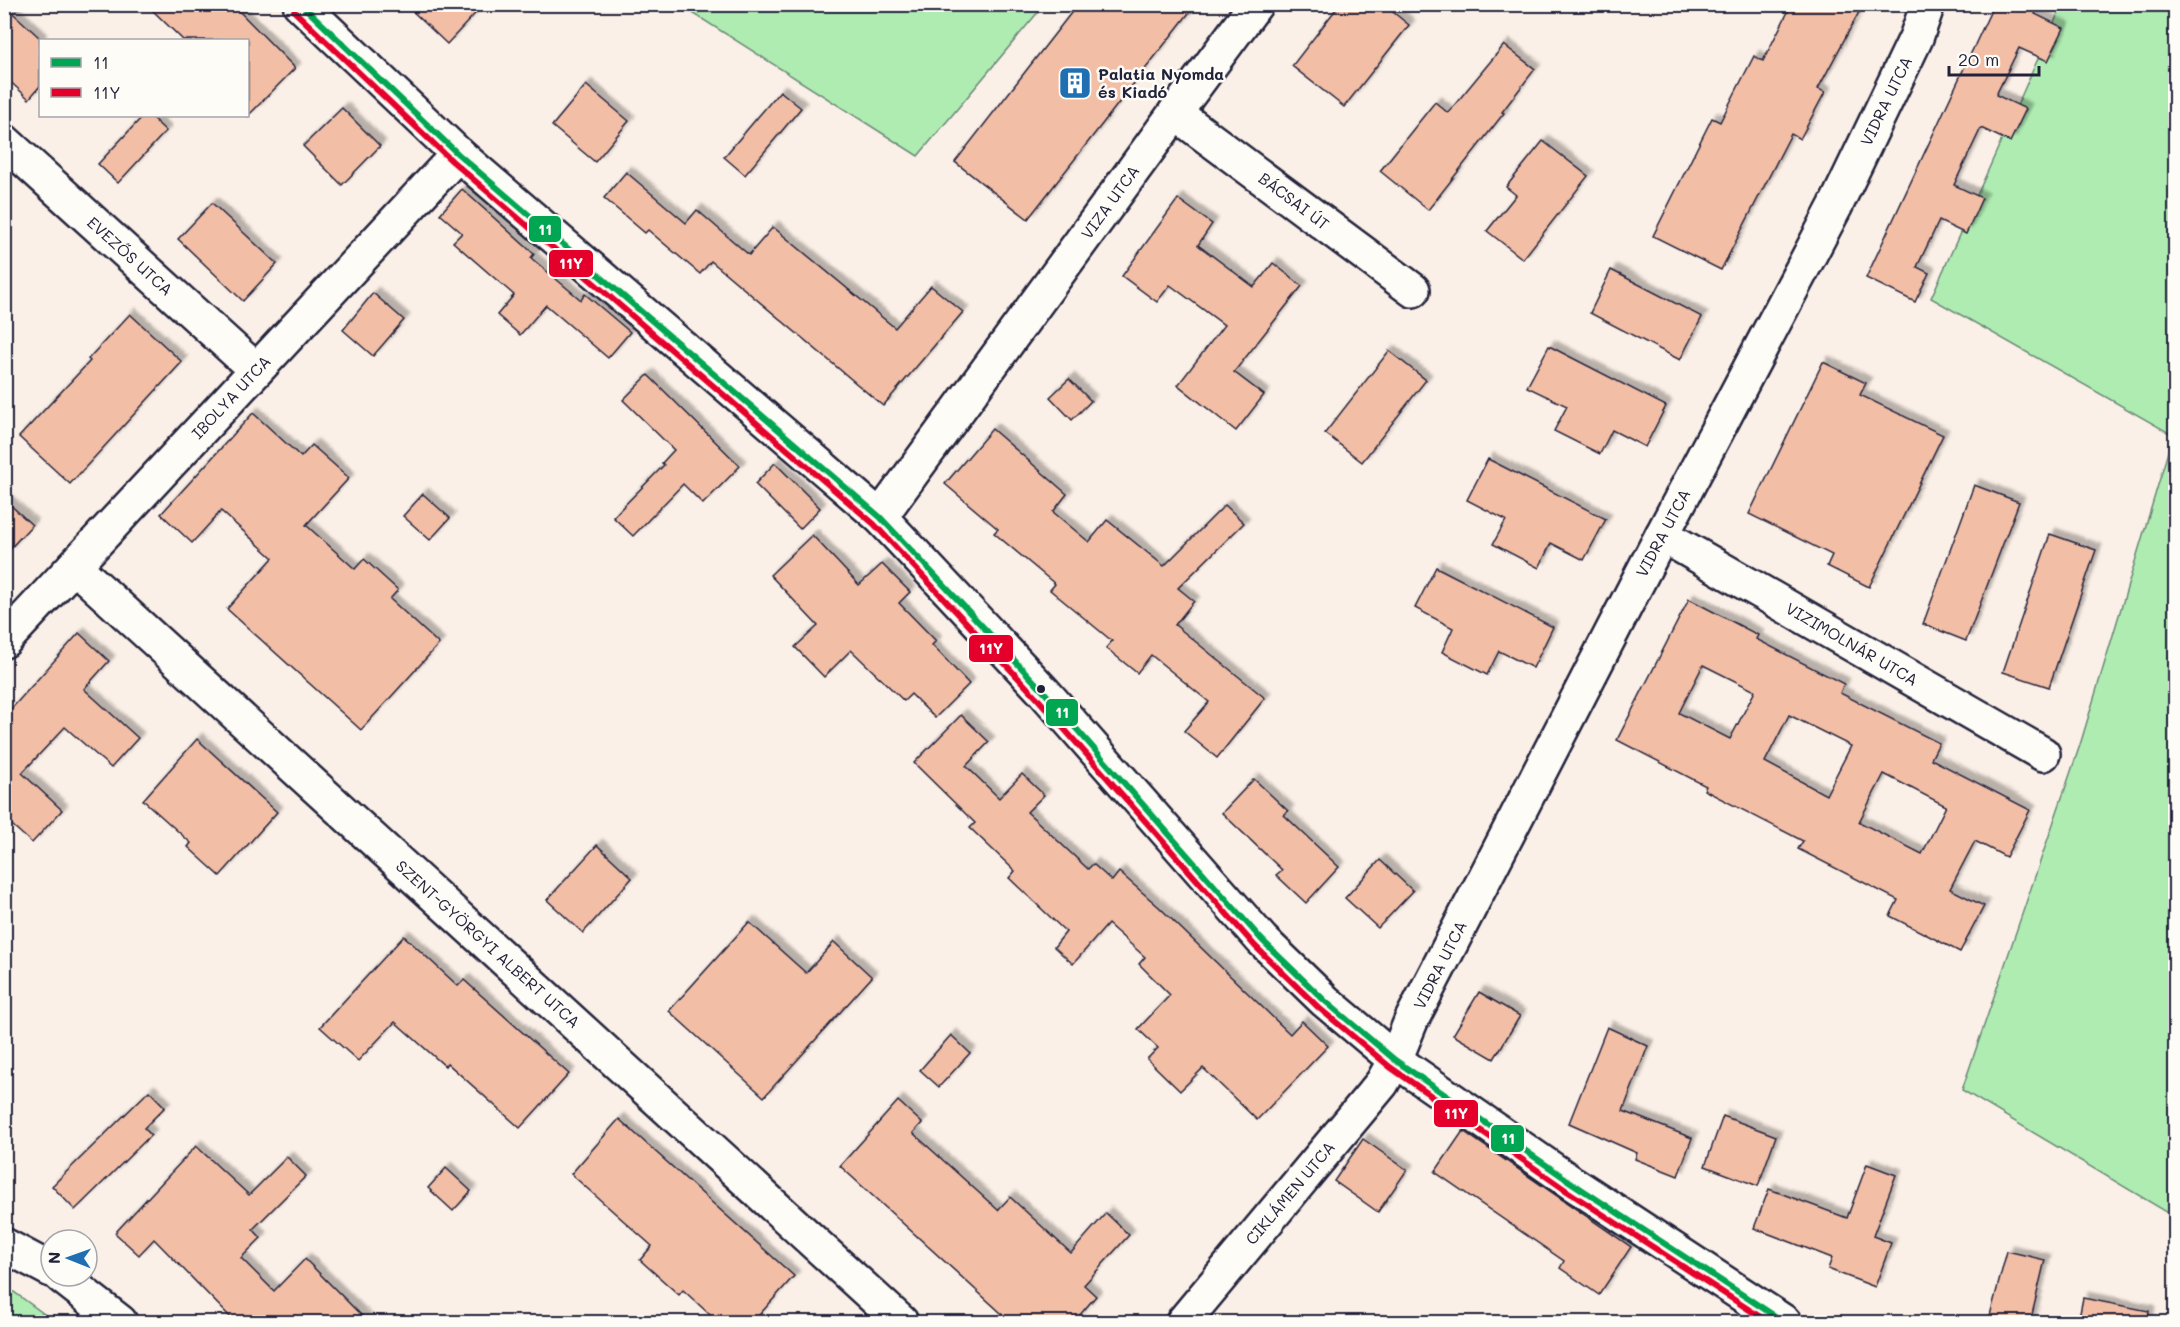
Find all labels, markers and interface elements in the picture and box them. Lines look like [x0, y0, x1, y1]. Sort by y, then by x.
legend [39, 39, 249, 117]
scale bar [1949, 39, 2039, 77]
text: 20 m [1958, 47, 1999, 71]
text: 11 [93, 50, 109, 74]
street label: VIDRA UTCA [1855, 53, 1916, 149]
place label: Palatia Nyomda és Kiadó [1098, 63, 1224, 102]
building icon: Palatia Nyomda és Kiadó [1057, 65, 1093, 101]
text: 11Y [93, 80, 121, 104]
street label: VIZA UTCA [1076, 161, 1143, 243]
street label: BÁCSAI ÚT [1255, 167, 1334, 234]
street label: EVEZŐS UTCA [83, 212, 178, 300]
line badge: 11 [528, 215, 562, 243]
text: 11 [538, 218, 552, 239]
line badge: 11Y [548, 249, 594, 278]
text: 11Y [559, 252, 583, 273]
street label: IBOLYA UTCA [187, 350, 275, 443]
street label: VIDRA UTCA [1631, 485, 1695, 580]
street label: VIZIMOLNÁR UTCA [1782, 597, 1922, 690]
line badge: 11Y [968, 634, 1014, 663]
text: 11Y [979, 637, 1003, 658]
unlabelled marker [1035, 683, 1047, 695]
line badge: 11 [1045, 698, 1079, 727]
text: 11 [1055, 701, 1069, 722]
street label: SZENT-GYÖRGYI ALBERT UTCA [392, 855, 585, 1032]
street label: VIDRA UTCA [1408, 917, 1471, 1013]
line badge: 11Y [1433, 1099, 1479, 1128]
text: 11Y [1444, 1102, 1468, 1123]
line badge: 11 [1490, 1124, 1525, 1153]
text: 11 [1501, 1127, 1515, 1148]
street label: CIKLÁMEN UTCA [1240, 1137, 1339, 1249]
north arrow [39, 1228, 99, 1288]
text: N [43, 1251, 64, 1264]

